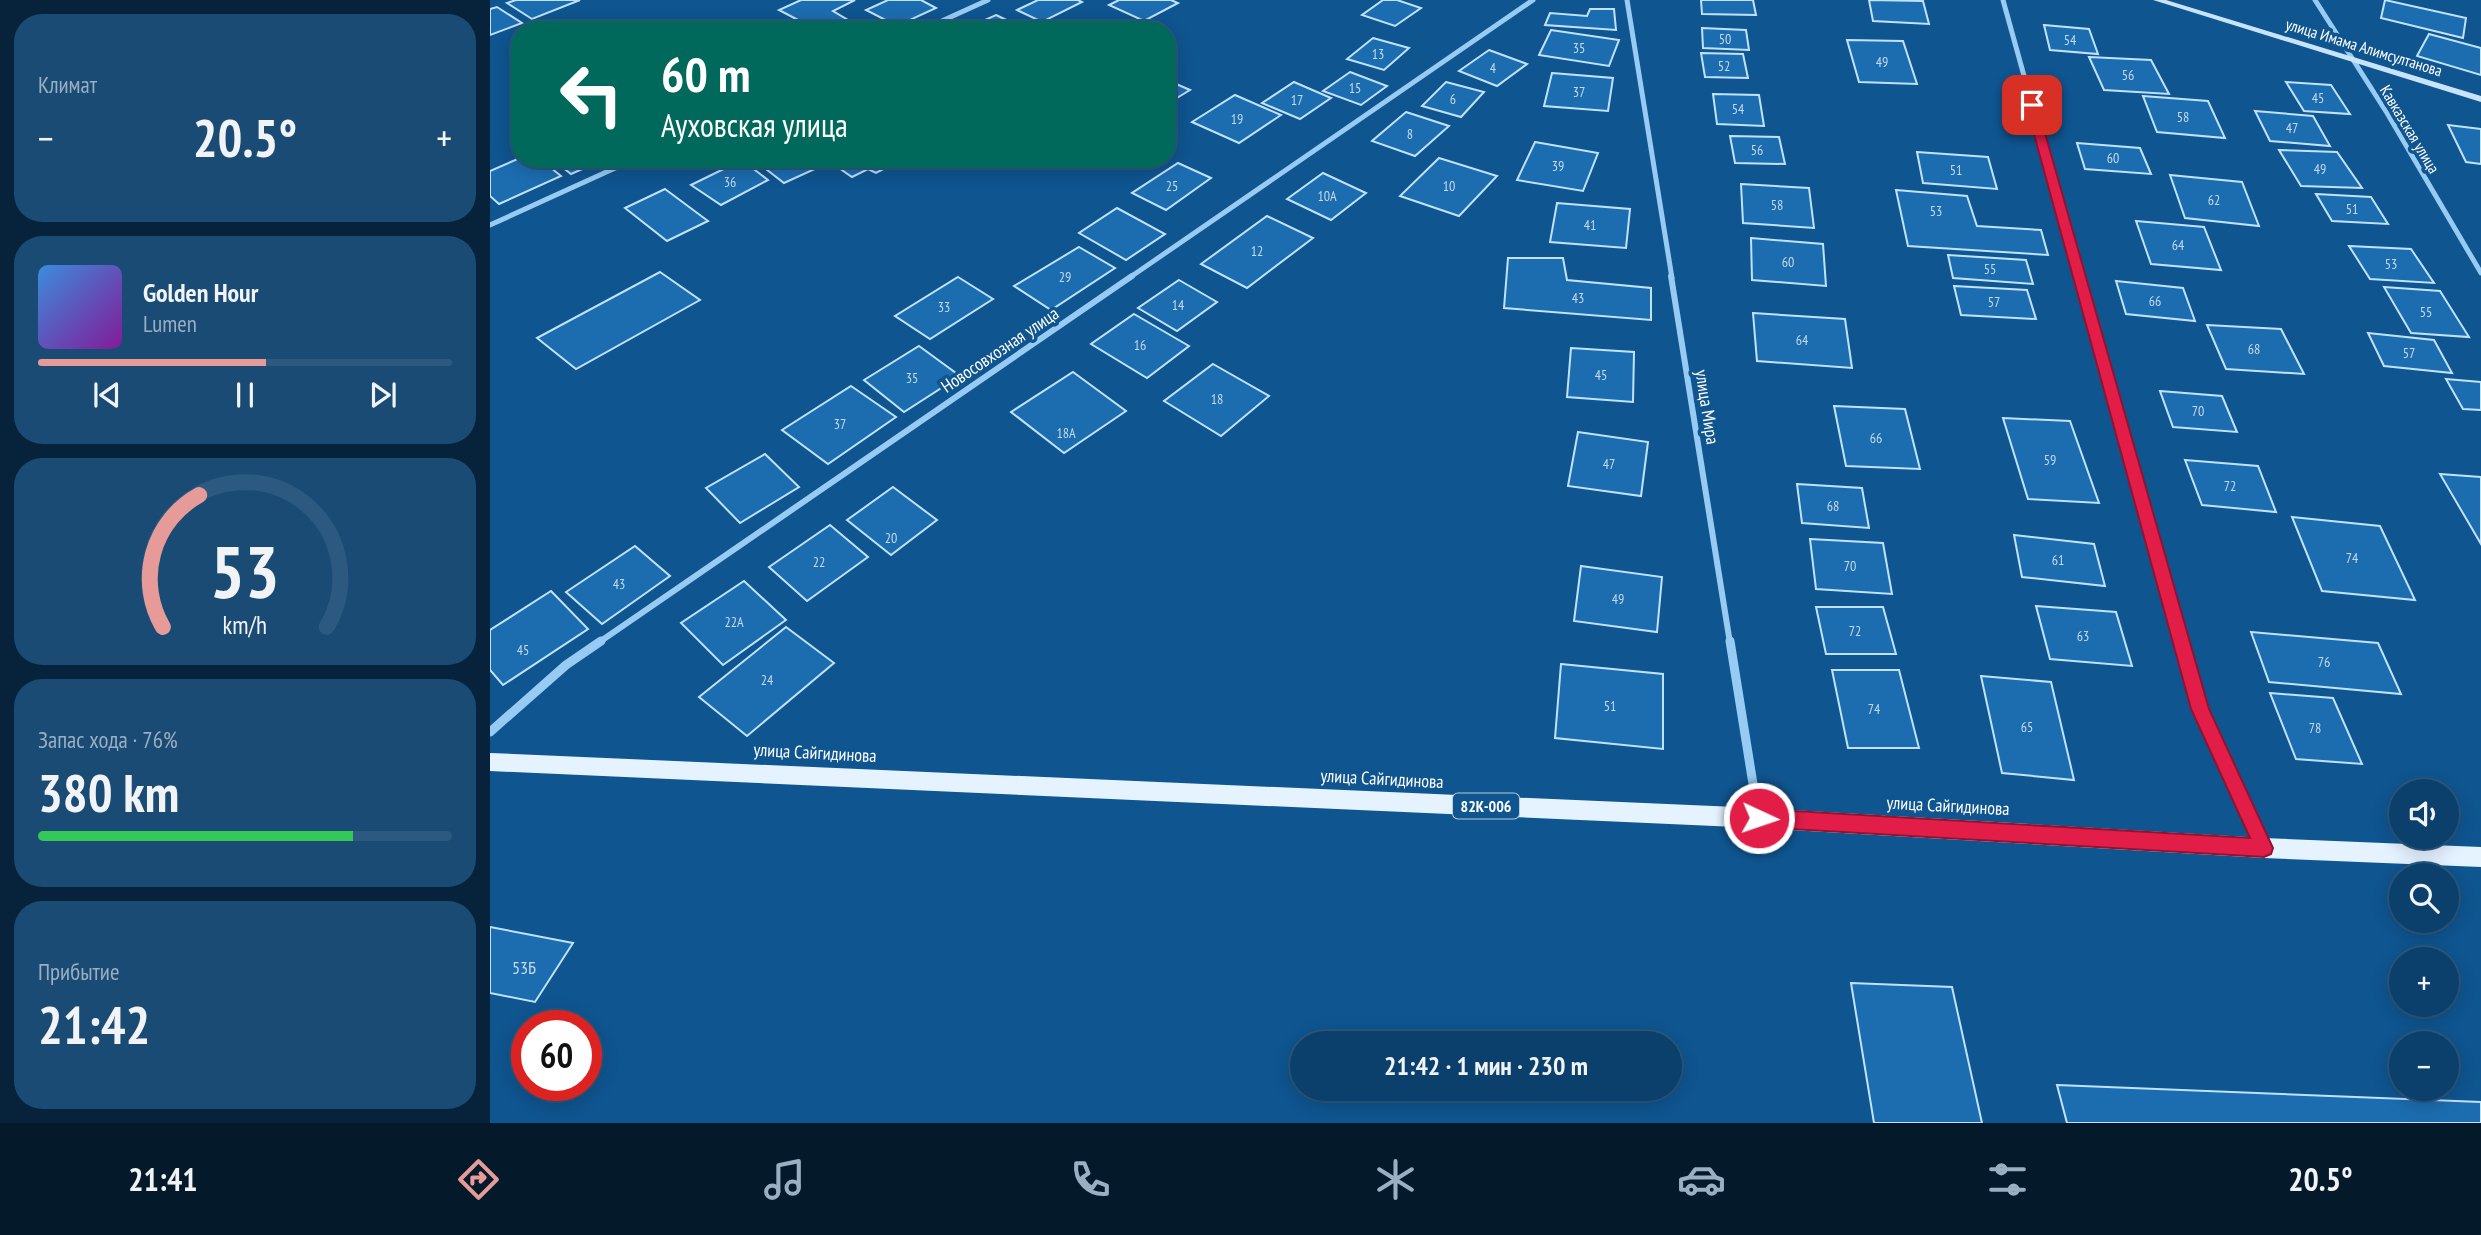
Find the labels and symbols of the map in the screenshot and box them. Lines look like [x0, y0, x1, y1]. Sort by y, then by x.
street label: улица Имама Алимсултанова [2283, 14, 2445, 80]
house number: 50 [1719, 30, 1731, 48]
house number: 54 [2064, 31, 2077, 49]
house number: 35 [1573, 39, 1585, 57]
house number: 13 [1372, 45, 1384, 63]
house number: 49 [1876, 53, 1888, 71]
house number: 52 [1718, 57, 1730, 75]
house number: 4 [1490, 59, 1497, 77]
house number: 56 [2122, 66, 2134, 84]
pin [2002, 75, 2062, 135]
house number: 15 [1349, 79, 1361, 97]
street label: Кавказская улица [2376, 81, 2444, 177]
house number: 37 [1573, 83, 1585, 101]
house number: 45 [2312, 89, 2324, 107]
house number: 6 [1450, 90, 1456, 108]
house number: 17 [1291, 91, 1303, 109]
house number: 54 [1732, 100, 1745, 118]
house number: 58 [2177, 108, 2189, 126]
house number: 19 [1231, 110, 1243, 128]
house number: 47 [2286, 119, 2298, 137]
house number: 8 [1407, 125, 1413, 143]
house number: 56 [1751, 141, 1763, 159]
house number: 60 [2107, 149, 2119, 167]
house number: 39 [1552, 157, 1564, 175]
house number: 49 [2314, 160, 2326, 178]
house number: 51 [1950, 161, 1962, 179]
house number: 36 [724, 173, 736, 191]
house number: 25 [1166, 177, 1178, 195]
house number: 10 [1443, 177, 1455, 195]
house number: 10А [1317, 187, 1337, 205]
house number: 62 [2208, 191, 2220, 209]
house number: 58 [1771, 196, 1783, 214]
house number: 51 [2346, 200, 2358, 218]
house number: 53 [1930, 202, 1942, 220]
house number: 41 [1584, 216, 1596, 234]
house number: 64 [2172, 236, 2185, 254]
house number: 12 [1251, 242, 1263, 260]
house number: 60 [1782, 253, 1794, 271]
house number: 53 [2385, 255, 2397, 273]
house number: 55 [1984, 260, 1996, 278]
house number: 29 [1059, 268, 1071, 286]
house number: 43 [1572, 289, 1584, 307]
house number: 66 [2149, 292, 2161, 310]
house number: 57 [1988, 293, 2000, 311]
house number: 14 [1172, 296, 1185, 314]
house number: 33 [938, 298, 950, 316]
street label: Новосовхозная улица [936, 302, 1063, 398]
house number: 55 [2420, 303, 2432, 321]
house number: 64 [1796, 331, 1809, 349]
house number: 16 [1134, 336, 1146, 354]
house number: 68 [2248, 340, 2260, 358]
house number: 57 [2403, 344, 2415, 362]
house number: 45 [1595, 366, 1607, 384]
street label: улица Мира [1690, 368, 1725, 446]
house number: 35 [906, 369, 918, 387]
house number: 18 [1211, 390, 1223, 408]
house number: 70 [2192, 402, 2204, 420]
house number: 37 [834, 415, 846, 433]
house number: 18А [1056, 424, 1076, 442]
house number: 66 [1870, 429, 1882, 447]
house number: 59 [2044, 451, 2056, 469]
house number: 47 [1603, 455, 1615, 473]
house number: 72 [2224, 477, 2236, 495]
house number: 68 [1827, 497, 1839, 515]
house number: 20 [885, 529, 897, 547]
house number: 74 [2346, 549, 2359, 567]
house number: 61 [2052, 551, 2064, 569]
house number: 22 [813, 553, 825, 571]
house number: 70 [1844, 557, 1856, 575]
house number: 43 [613, 575, 625, 593]
house number: 49 [1612, 590, 1624, 608]
house number: 22А [724, 613, 744, 631]
house number: 72 [1849, 622, 1861, 640]
house number: 63 [2077, 627, 2089, 645]
house number: 45 [517, 641, 529, 659]
house number: 76 [2318, 653, 2330, 671]
house number: 24 [761, 671, 774, 689]
house number: 51 [1604, 697, 1616, 715]
house number: 74 [1868, 700, 1881, 718]
house number: 65 [2021, 718, 2033, 736]
house number: 78 [2309, 719, 2321, 737]
street label: улица Сайгидинова [753, 738, 877, 767]
street label: улица Сайгидинова [1320, 764, 1444, 793]
position arrow [1722, 781, 1796, 855]
street label: улица Сайгидинова [1886, 791, 2010, 820]
road number: 82К-006 [1453, 793, 1519, 818]
house number: 53Б [512, 956, 536, 979]
speed limit sign: 60 [511, 1010, 602, 1101]

